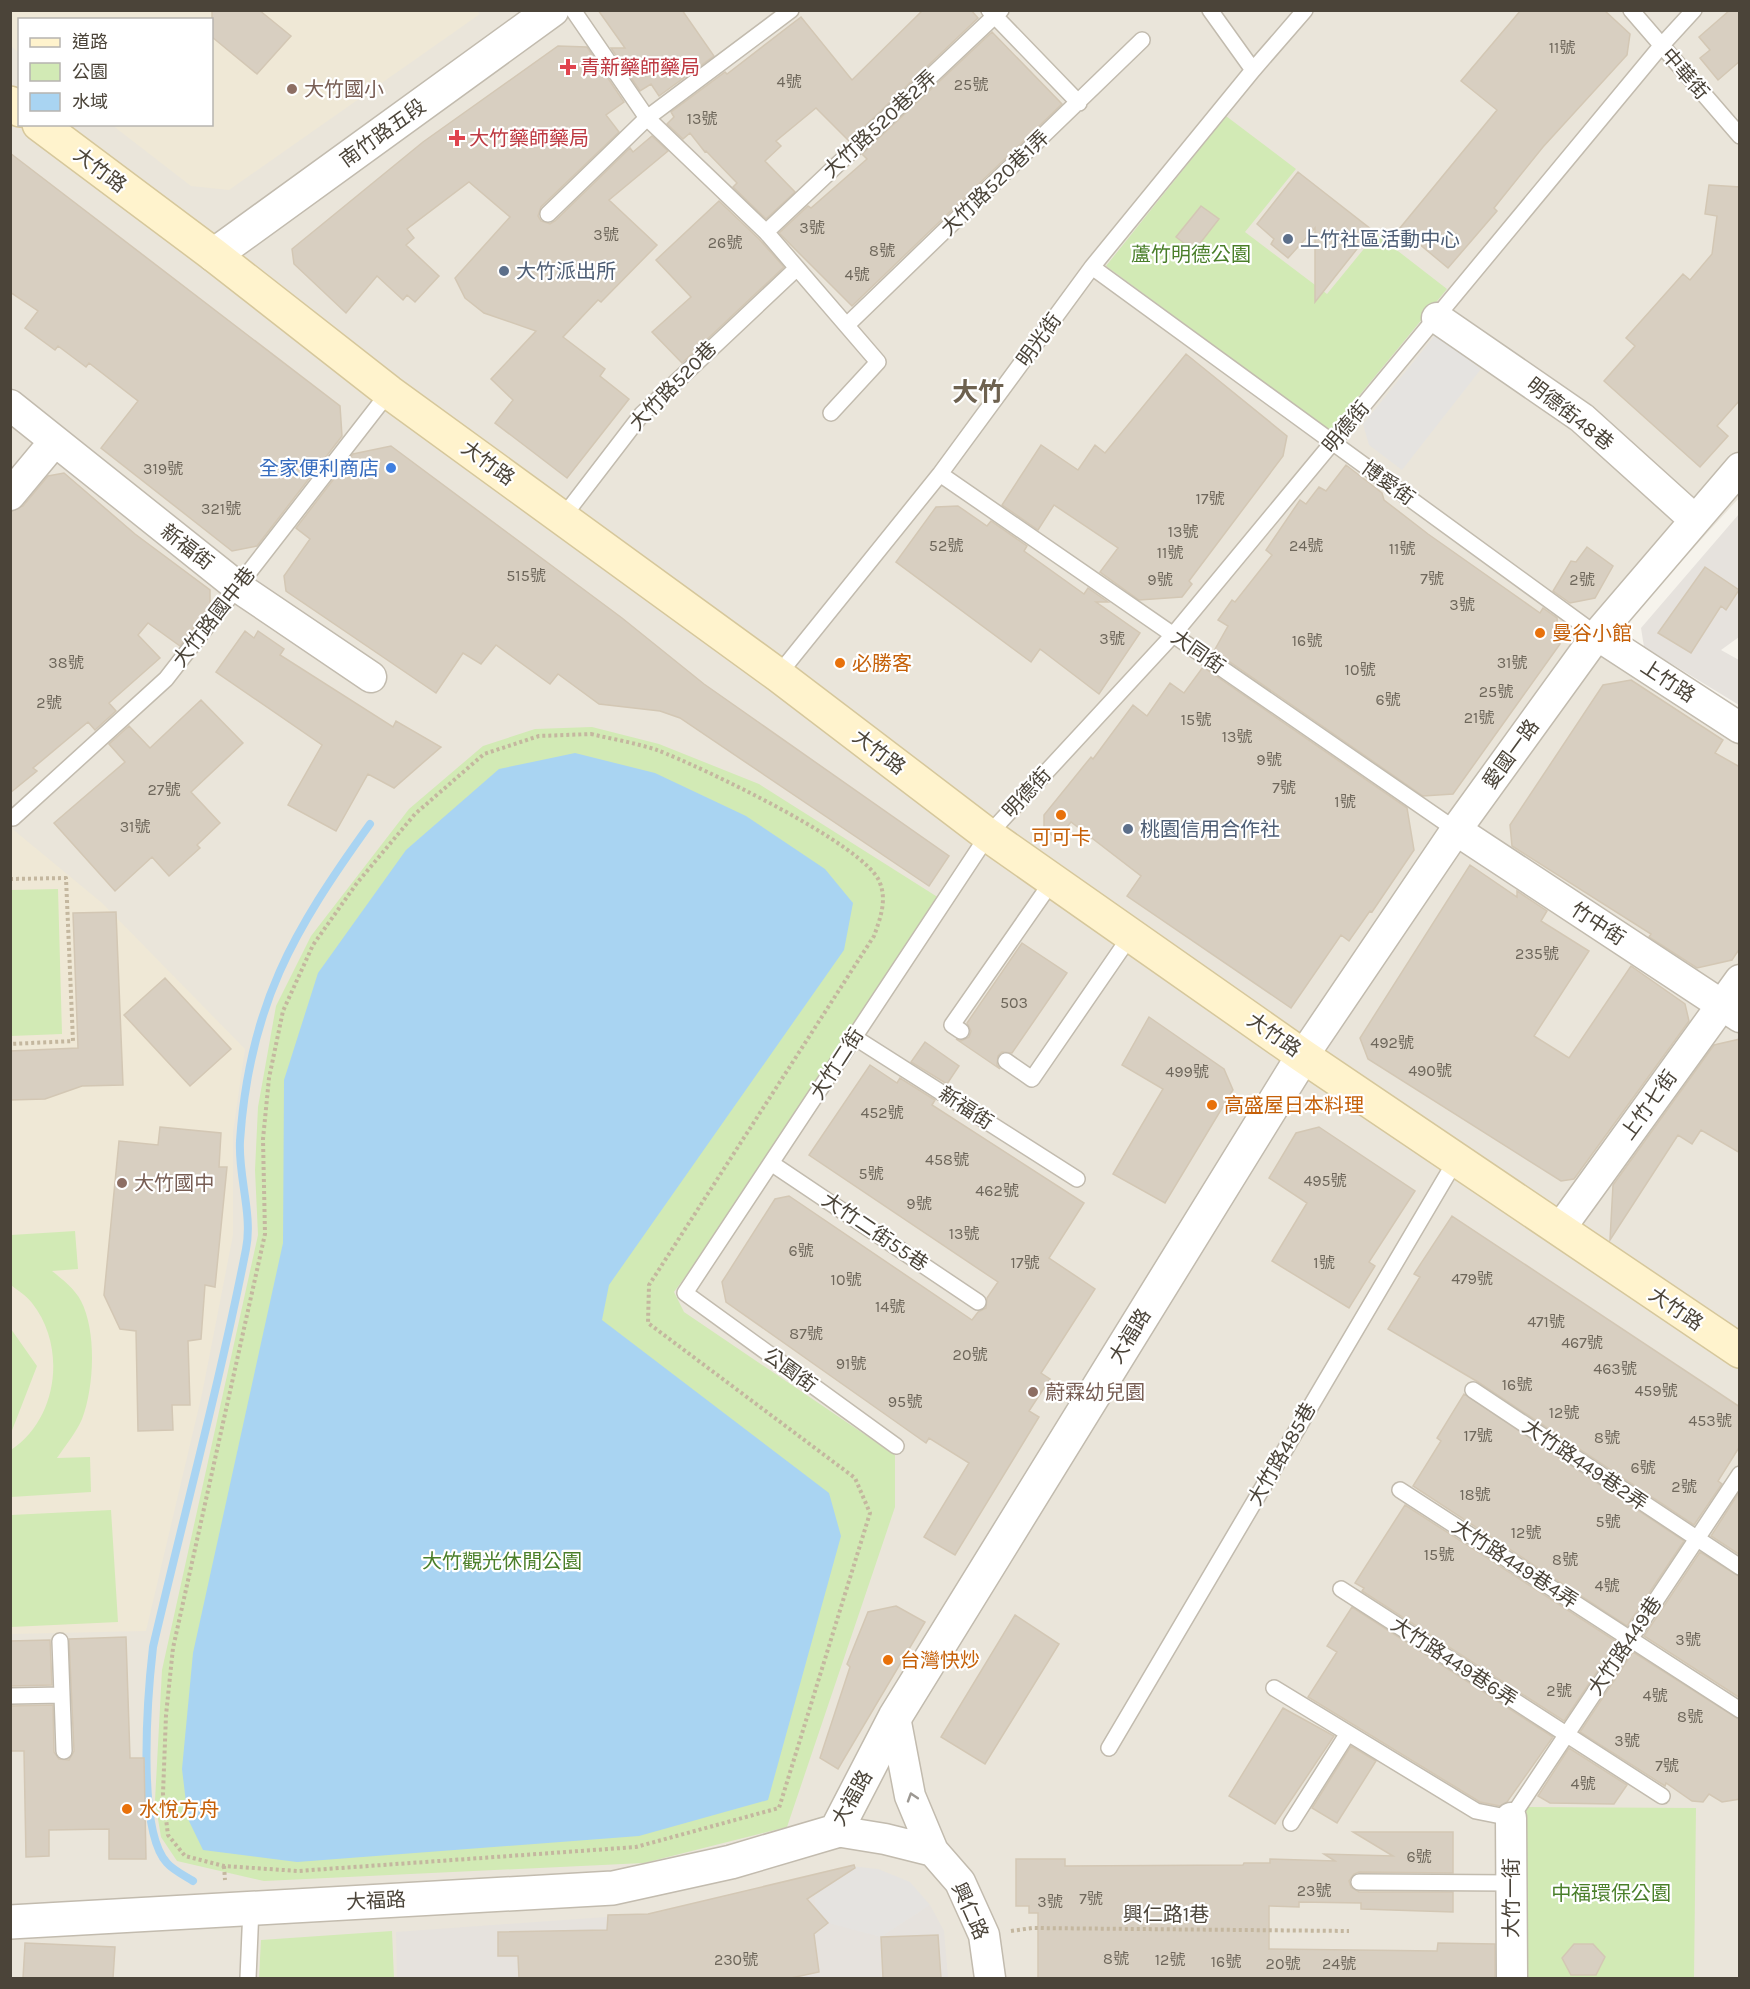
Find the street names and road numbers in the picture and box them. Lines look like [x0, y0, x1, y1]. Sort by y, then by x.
street label: 中華街 [1657, 44, 1713, 104]
street label: 大竹路520巷2弄 [819, 66, 941, 182]
street label: 南竹路五段 [336, 94, 430, 172]
street label: 大竹路520巷1弄 [936, 126, 1054, 240]
street label: 大竹路 [69, 143, 131, 197]
street label: 明光街 [1012, 309, 1066, 371]
street label: 大竹路520巷 [625, 337, 721, 435]
street label: 明德街48巷 [1522, 373, 1618, 455]
street label: 明德街 [1318, 397, 1374, 457]
street label: 大竹路 [457, 436, 519, 490]
street label: 博愛街 [1357, 456, 1419, 510]
street label: 新福街 [156, 519, 218, 575]
street label: 大竹路國中巷 [168, 563, 260, 671]
street label: 大同街 [1167, 625, 1229, 679]
street label: 上竹路 [1637, 655, 1699, 707]
street label: 愛國一路 [1478, 715, 1544, 793]
street label: 大竹路 [848, 725, 910, 779]
street label: 明德街 [998, 763, 1056, 823]
street label: 竹中街 [1567, 898, 1629, 950]
street label: 大竹路 [1243, 1008, 1305, 1062]
street label: 大竹二街 [806, 1024, 868, 1104]
street label: 上竹七街 [1616, 1066, 1682, 1144]
street label: 新福街 [935, 1082, 997, 1134]
street label: 大竹二街55巷 [818, 1188, 932, 1276]
street label: 大竹路 [1645, 1283, 1707, 1335]
street label: 大福路 [1104, 1304, 1156, 1368]
street label: 公園街 [759, 1343, 821, 1397]
street label: 大竹路485巷 [1243, 1399, 1321, 1509]
street label: 大竹路449巷2弄 [1518, 1415, 1652, 1515]
street label: 大竹路449巷4弄 [1448, 1515, 1582, 1613]
street label: 大竹路449巷 [1584, 1592, 1666, 1700]
street label: 大竹路449巷6弄 [1387, 1613, 1521, 1711]
street label: 大福路 [827, 1766, 877, 1830]
street label: 大竹一街 [1500, 1858, 1523, 1938]
street label: 興仁路 [947, 1879, 993, 1943]
street label: 大福路 [345, 1888, 407, 1914]
street label: 興仁路1巷 [1123, 1903, 1209, 1926]

